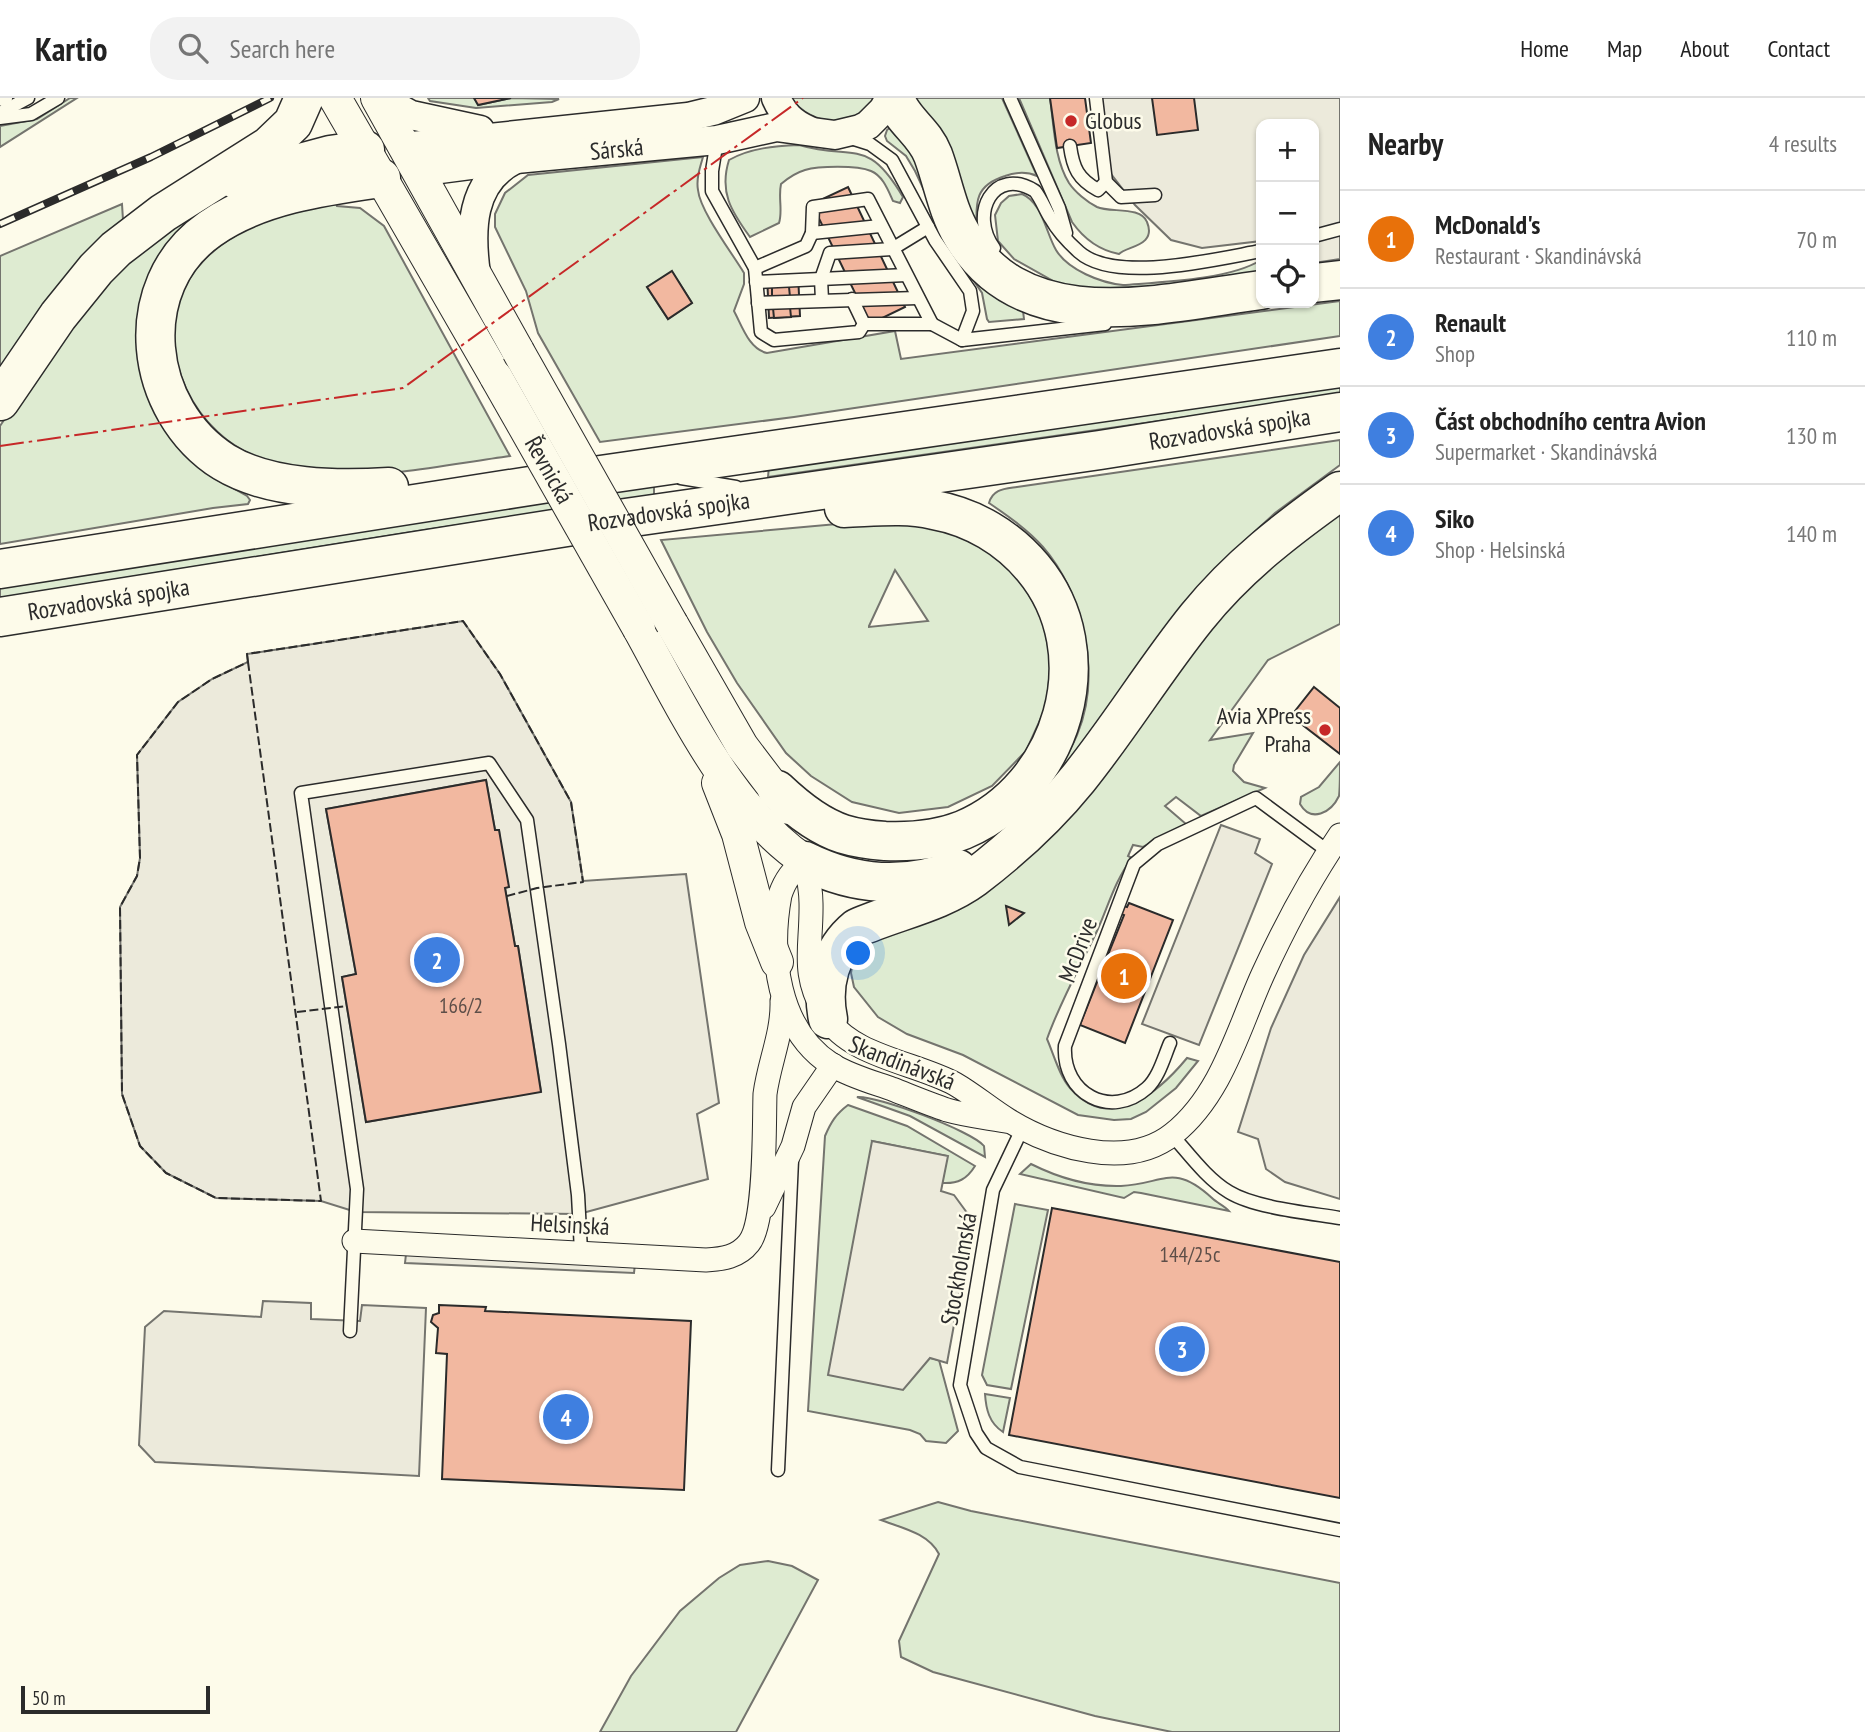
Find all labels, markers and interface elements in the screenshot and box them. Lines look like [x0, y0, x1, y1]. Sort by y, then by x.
search box [150, 17, 640, 80]
text: Kartio [35, 27, 108, 70]
icon: search [174, 29, 212, 67]
text: Search here [230, 32, 335, 65]
text: Home [1520, 33, 1569, 64]
text: Map [1607, 33, 1642, 64]
text: About [1680, 33, 1729, 64]
text: Contact [1767, 33, 1830, 64]
place label: Globus [1085, 105, 1142, 136]
marker: Globus [1063, 113, 1079, 129]
map controls [1256, 119, 1319, 308]
button: + [1256, 119, 1319, 182]
text: Nearby [1368, 124, 1443, 163]
text: 4 results [1769, 129, 1837, 158]
street label: Sárská [589, 131, 645, 167]
button: − [1256, 182, 1319, 245]
text: McDonald's [1435, 208, 1540, 241]
text: 1 [1386, 225, 1397, 254]
text: 70 m [1796, 225, 1837, 254]
text: Restaurant · Skandinávská [1435, 241, 1642, 270]
button: locate [1256, 245, 1319, 308]
text: Renault [1435, 306, 1506, 339]
text: 2 [1386, 323, 1397, 352]
text: 110 m [1786, 323, 1837, 352]
text: Shop [1435, 339, 1475, 368]
street label: Rozvadovská spojka [1147, 401, 1313, 457]
text: Část obchodního centra Avion [1435, 404, 1706, 437]
text: 3 [1386, 421, 1397, 450]
text: 130 m [1786, 421, 1837, 450]
street label: Řevnická [518, 431, 581, 509]
text: Supermarket · Skandinávská [1435, 437, 1657, 466]
street label: Rozvadovská spojka [586, 484, 752, 538]
text: Siko [1435, 502, 1474, 535]
text: 4 [1386, 519, 1397, 548]
text: 140 m [1786, 519, 1837, 548]
text: Shop · Helsinská [1435, 535, 1566, 564]
street label: Rozvadovská spojka [26, 571, 192, 627]
place label: Avia XPress Praha [1217, 700, 1311, 759]
marker: Avia XPress Praha [1317, 722, 1333, 738]
street label: McDrive [1051, 913, 1104, 987]
pin: 2 [414, 934, 460, 986]
your location [841, 936, 875, 970]
pin: 1 [1101, 950, 1147, 1002]
house number: 166/2 [439, 992, 483, 1019]
street label: Skandinávská [844, 1028, 960, 1097]
street label: Helsinská [530, 1207, 610, 1242]
street label: Stockholmská [933, 1210, 984, 1328]
house number: 144/25c [1160, 1241, 1221, 1268]
pin: 3 [1159, 1323, 1205, 1375]
pin: 4 [543, 1391, 589, 1443]
scale bar [21, 1683, 210, 1715]
text: 50 m [32, 1686, 66, 1710]

